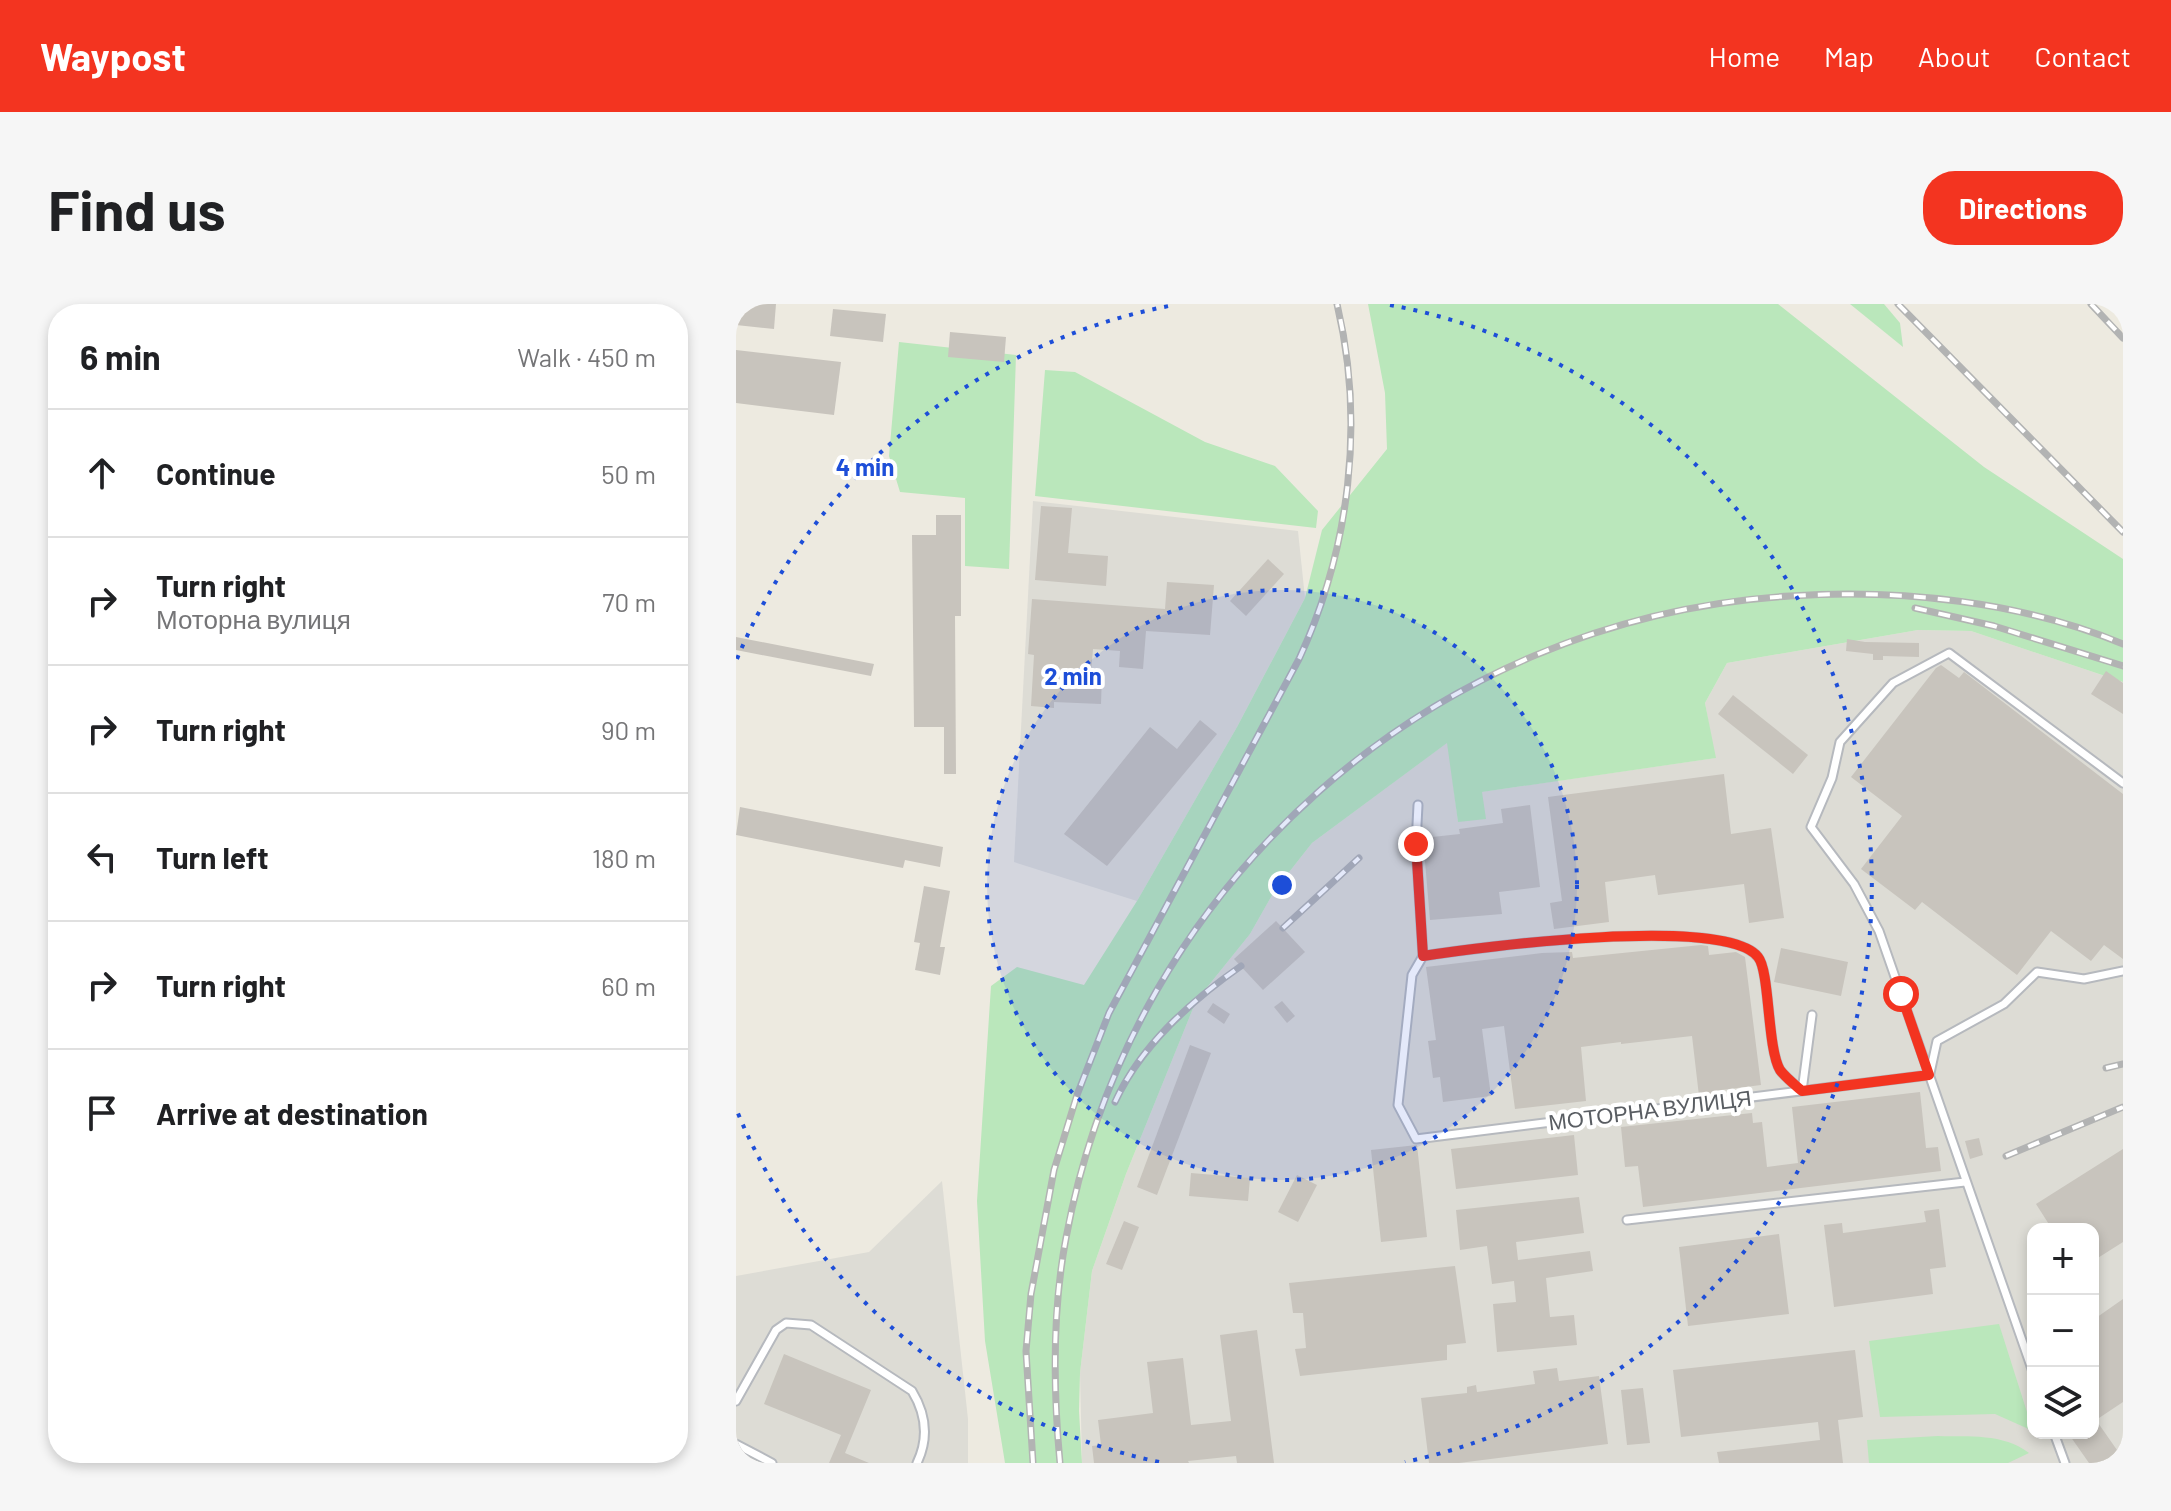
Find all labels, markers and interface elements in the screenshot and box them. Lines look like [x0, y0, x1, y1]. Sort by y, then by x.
text: Waypost [40, 33, 186, 79]
text: Home [1709, 39, 1780, 73]
text: Map [1824, 39, 1874, 73]
text: About [1918, 39, 1990, 73]
text: Contact [2034, 39, 2131, 73]
button: Directions [1923, 171, 2123, 245]
text: Find us [48, 175, 226, 242]
text: 6 min [80, 336, 161, 377]
text: Walk · 450 m [517, 341, 656, 372]
icon: ahead [80, 451, 124, 495]
text: 4 min [836, 452, 894, 481]
text: Continue [156, 455, 276, 491]
text: 50 m [601, 458, 656, 489]
text: Turn right [156, 567, 286, 603]
icon: right [80, 579, 124, 623]
text: 70 m [602, 586, 656, 617]
text: Моторна вулиця [156, 603, 351, 634]
text: 2 min [1044, 661, 1102, 690]
icon: right [80, 707, 124, 751]
text: Turn right [156, 711, 286, 747]
text: 90 m [601, 714, 656, 745]
route end [1398, 826, 1434, 862]
icon: left [80, 835, 124, 879]
text: Turn left [156, 839, 269, 875]
text: 180 m [592, 842, 656, 873]
centre of rings [1268, 871, 1296, 899]
icon: right [80, 963, 124, 1007]
text: Turn right [156, 967, 286, 1003]
text: 60 m [601, 970, 656, 1001]
route start [1883, 976, 1919, 1012]
street label: МОТОРНА ВУЛИЦЯ [1547, 1084, 1753, 1135]
icon: arrive [80, 1091, 124, 1135]
text: Arrive at destination [156, 1095, 428, 1131]
map controls [2027, 1223, 2099, 1439]
button: + [2027, 1223, 2099, 1295]
button: − [2027, 1295, 2099, 1367]
button: layers [2027, 1367, 2099, 1439]

